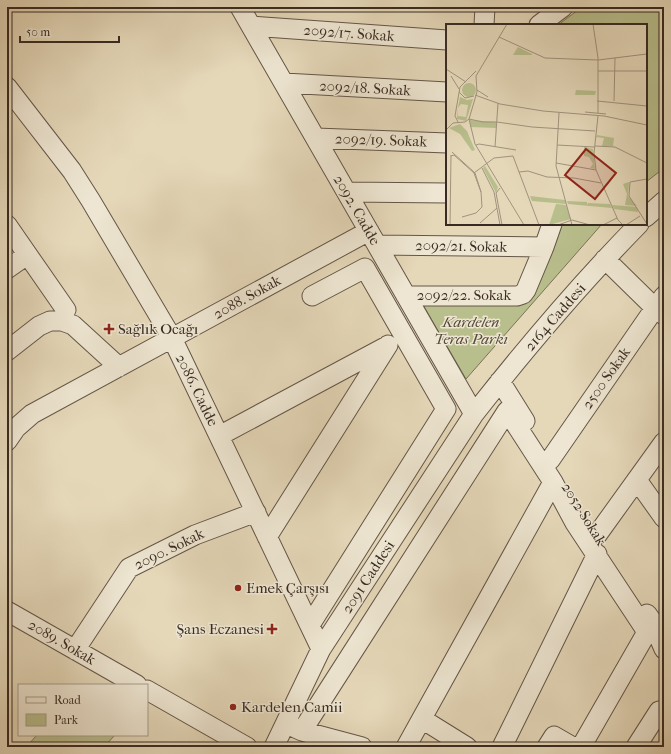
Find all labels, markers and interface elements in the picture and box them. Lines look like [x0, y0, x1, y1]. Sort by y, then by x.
scale bar [20, 18, 119, 44]
street label: 2092/17. Sokak [303, 21, 395, 45]
inset map [446, 24, 647, 225]
text: 50 m [26, 25, 50, 39]
street label: 2092/18. Sokak [319, 77, 412, 99]
street label: 2092/19. Sokak [335, 129, 428, 151]
street label: 2092. Cadde [330, 172, 385, 249]
street label: 2092/21. Sokak [415, 236, 507, 256]
street label: 2088. Sokak [210, 271, 284, 323]
street label: 2164 Caddesi [521, 279, 590, 355]
street label: 2092/22. Sokak [417, 286, 511, 304]
park label: Kardelen Teras Parkı [434, 313, 508, 348]
place label: Sağlık Ocağı [118, 320, 199, 338]
marker: Sağlık Ocağı [103, 323, 115, 335]
street label: 2500 Sokak [578, 343, 634, 412]
street label: 2086. Cadde [172, 351, 223, 430]
street label: 2052 Sokak [558, 479, 611, 549]
street label: 2090. Sokak [131, 524, 207, 574]
street label: 2091 Caddesi [338, 537, 399, 617]
place label: Emek Çarşısı [246, 579, 330, 597]
marker: Emek Çarşısı [233, 583, 243, 593]
street label: 2089. Sokak [25, 615, 99, 669]
place label: Şans Eczanesi [176, 620, 265, 638]
marker: Şans Eczanesi [267, 624, 277, 634]
legend [18, 684, 148, 736]
text: Road [54, 693, 81, 707]
place label: Kardelen Camii [241, 698, 343, 716]
marker: Kardelen Camii [228, 702, 238, 712]
text: Park [54, 713, 79, 727]

